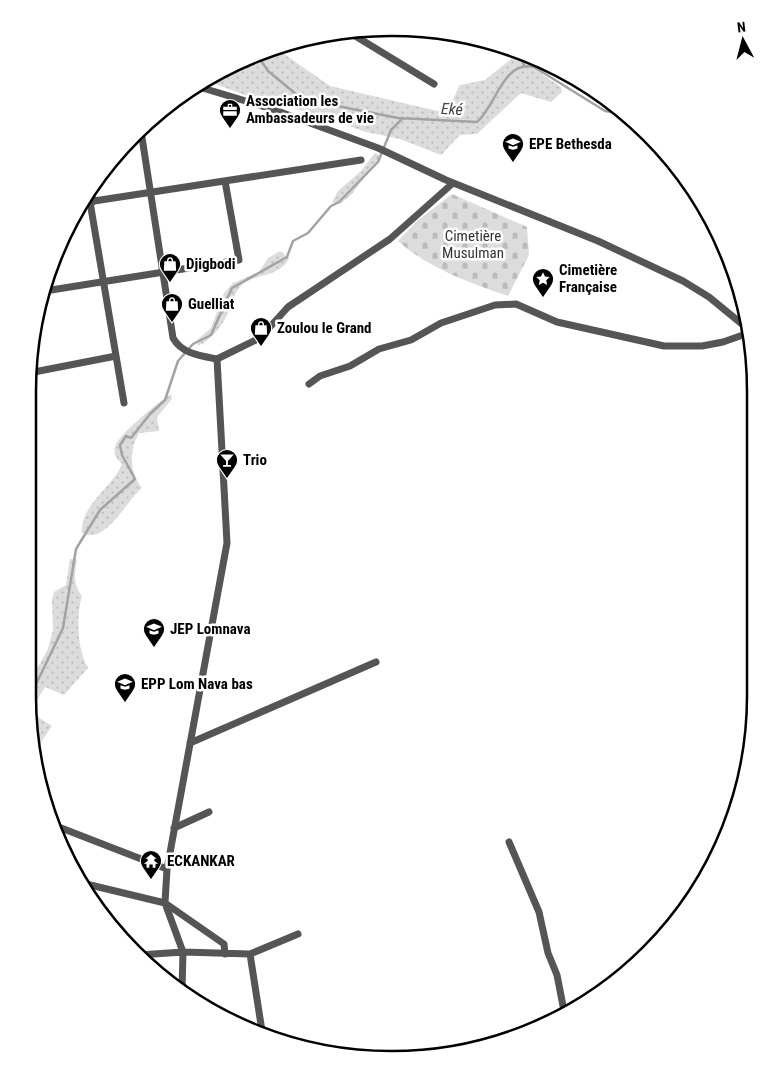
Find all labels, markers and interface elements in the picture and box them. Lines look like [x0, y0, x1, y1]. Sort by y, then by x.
north arrow [718, 15, 768, 65]
text: N [736, 19, 747, 36]
place label: Association les Ambassadeurs de vie [246, 92, 374, 127]
office icon: Association les Ambassadeurs de vie [218, 98, 242, 129]
water label: Eké [441, 99, 464, 119]
school or university icon: EPE Bethesda [501, 132, 525, 163]
place label: EPE Bethesda [529, 135, 612, 153]
park label: Cimetière Musulman [442, 227, 504, 262]
shop icon: Djigbodi [158, 252, 182, 283]
place label: Djigbodi [186, 255, 236, 273]
place label: Cimetière Française [559, 261, 617, 296]
place icon: Cimetière Française [531, 267, 555, 298]
shop icon: Guelliat [160, 292, 184, 323]
place label: Guelliat [188, 295, 235, 313]
shop icon: Zoulou le Grand [249, 316, 273, 347]
place label: Zoulou le Grand [277, 319, 372, 337]
bar icon: Trio [215, 448, 239, 479]
place label: Trio [243, 451, 267, 469]
school or university icon: JEP Lomnava [142, 617, 166, 648]
place label: JEP Lomnava [170, 620, 251, 638]
school or university icon: EPP Lom Nava bas [113, 672, 137, 703]
place label: EPP Lom Nava bas [141, 675, 253, 693]
temple icon: ECKANKAR [139, 849, 163, 880]
place label: ECKANKAR [167, 852, 235, 870]

